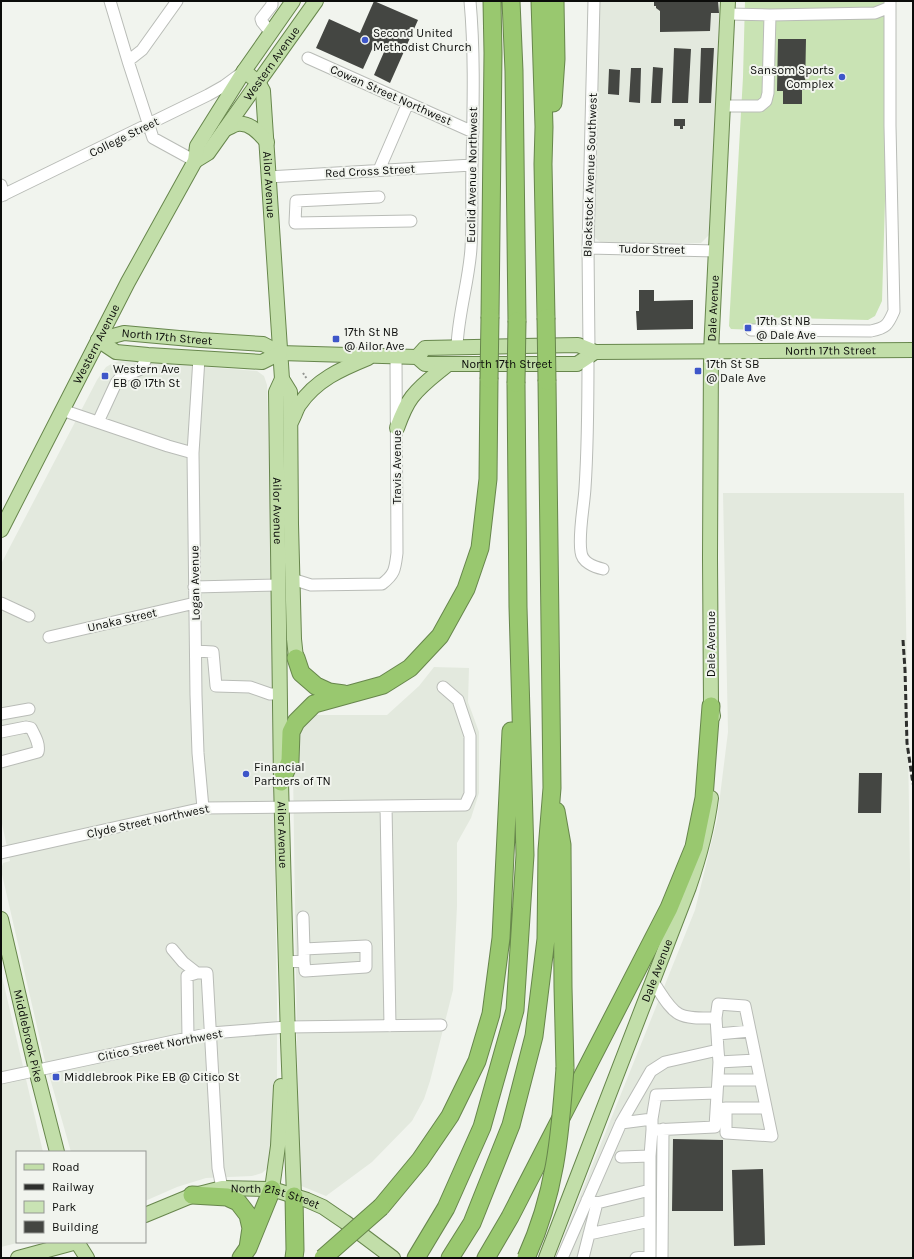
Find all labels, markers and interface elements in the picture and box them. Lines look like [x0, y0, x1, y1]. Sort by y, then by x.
street label: Western Avenue [241, 24, 303, 103]
place label: Second United Methodist Church [373, 26, 472, 54]
marker: Second United Methodist Church [360, 35, 370, 45]
street label: Cowan Street Northwest [328, 62, 454, 128]
place label: Sansom Sports Complex [750, 63, 834, 91]
marker: Sansom Sports Complex [837, 72, 847, 82]
street label: Blackstock Avenue Southwest [580, 92, 600, 257]
street label: Euclid Avenue Northwest [464, 106, 480, 243]
street label: College Street [87, 114, 161, 160]
street label: Ailor Avenue [260, 151, 278, 219]
street label: Red Cross Street [325, 162, 416, 180]
street label: Tudor Street [619, 241, 686, 257]
street label: Dale Avenue [705, 275, 722, 342]
street label: Western Avenue [70, 302, 122, 386]
place label: 17th St NB @ Dale Ave [756, 314, 816, 342]
marker: 17th St NB @ Dale Ave [743, 323, 753, 333]
place label: 17th St NB @ Ailor Ave [344, 325, 405, 353]
street label: North 17th Street [121, 326, 213, 348]
marker: 17th St NB @ Ailor Ave [331, 334, 341, 344]
street label: North 17th Street [785, 343, 877, 358]
street label: North 17th Street [461, 357, 553, 371]
place label: 17th St SB @ Dale Ave [706, 357, 766, 385]
place label: Western Ave EB @ 17th St [113, 362, 181, 390]
marker: 17th St SB @ Dale Ave [693, 366, 703, 376]
marker: Western Ave EB @ 17th St [100, 371, 110, 381]
street label: Travis Avenue [390, 430, 404, 504]
street label: Ailor Avenue [270, 477, 285, 544]
street label: Logan Avenue [187, 545, 203, 621]
street label: Unaka Street [86, 605, 159, 635]
street label: Dale Avenue [704, 611, 718, 677]
place label: Financial Partners of TN [254, 760, 331, 788]
marker: Financial Partners of TN [241, 769, 251, 779]
street label: Clyde Street Northwest [86, 801, 211, 841]
street label: Ailor Avenue [275, 801, 290, 868]
street label: Dale Avenue [638, 937, 675, 1004]
street label: Middlebrook Pike [11, 988, 46, 1084]
street label: Citico Street Northwest [96, 1026, 224, 1064]
place label: Middlebrook Pike EB @ Citico St [64, 1070, 240, 1084]
marker: Middlebrook Pike EB @ Citico St [51, 1072, 61, 1082]
legend [16, 1151, 146, 1243]
text: Road [52, 1160, 80, 1174]
text: Railway [52, 1180, 94, 1194]
street label: North 21st Street [230, 1181, 322, 1212]
text: Park [52, 1200, 77, 1214]
text: Building [52, 1220, 99, 1234]

